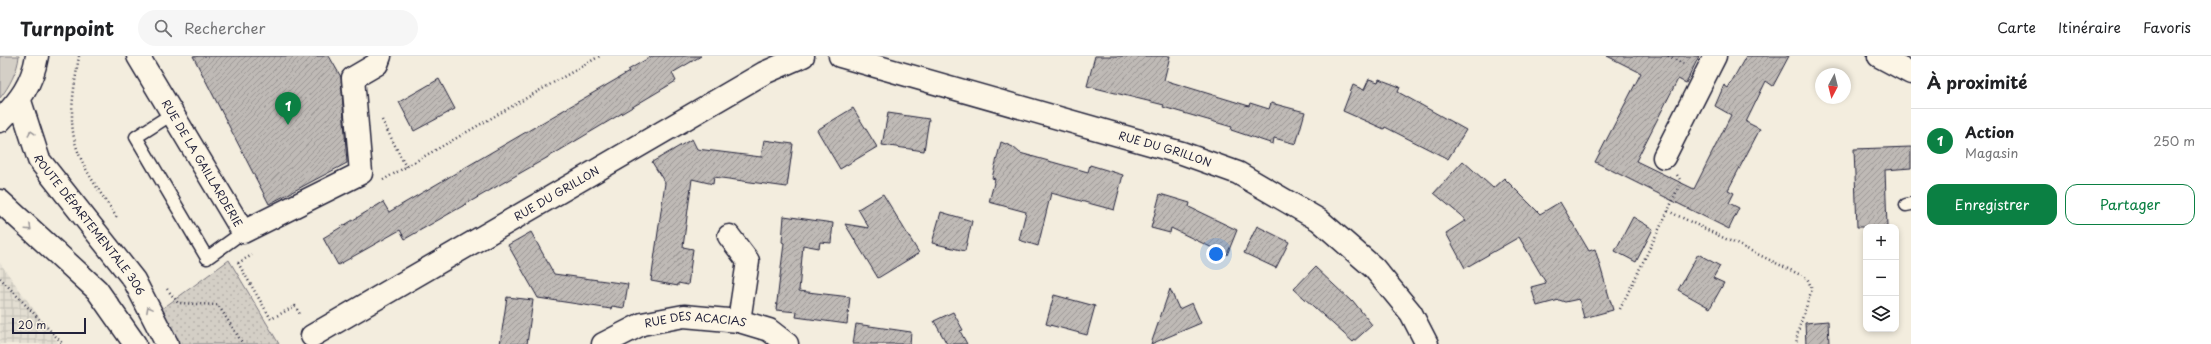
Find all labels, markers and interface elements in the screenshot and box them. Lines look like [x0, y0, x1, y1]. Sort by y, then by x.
search box [138, 10, 418, 46]
text: Turnpoint [20, 14, 114, 42]
text: Rechercher [184, 16, 265, 39]
icon: search [152, 17, 174, 39]
text: Carte [1997, 17, 2036, 38]
text: Itinéraire [2058, 17, 2121, 38]
text: Favoris [2143, 17, 2191, 38]
north arrow [1815, 68, 1851, 104]
text: À proximité [1927, 69, 2027, 95]
pin: 1 [275, 92, 301, 125]
street label: RUE DE LA GAILLARDERIE [158, 96, 247, 230]
text: Action [1965, 120, 2014, 143]
street label: RUE DU GRILLON [1117, 126, 1214, 171]
one-way arrow [27, 130, 35, 137]
text: 1 [1937, 131, 1943, 150]
text: 250 m [2153, 131, 2195, 150]
text: Magasin [1965, 143, 2018, 162]
street label: ROUTE DÉPARTEMENTALE 306 [30, 153, 149, 298]
street label: RUE DU GRILLON [510, 162, 602, 225]
button: Enregistrer [1927, 184, 2057, 225]
button: Partager [2065, 184, 2195, 225]
one-way arrow [24, 223, 32, 230]
map controls [1863, 224, 1899, 332]
button: + [1863, 224, 1899, 260]
your location [1206, 244, 1226, 264]
button: − [1863, 260, 1899, 296]
button: layers [1863, 296, 1899, 332]
one-way arrow [146, 306, 154, 314]
street label: RUE DES ACACIAS [643, 307, 749, 331]
scale bar [12, 316, 86, 335]
text: 20 m [18, 316, 46, 333]

